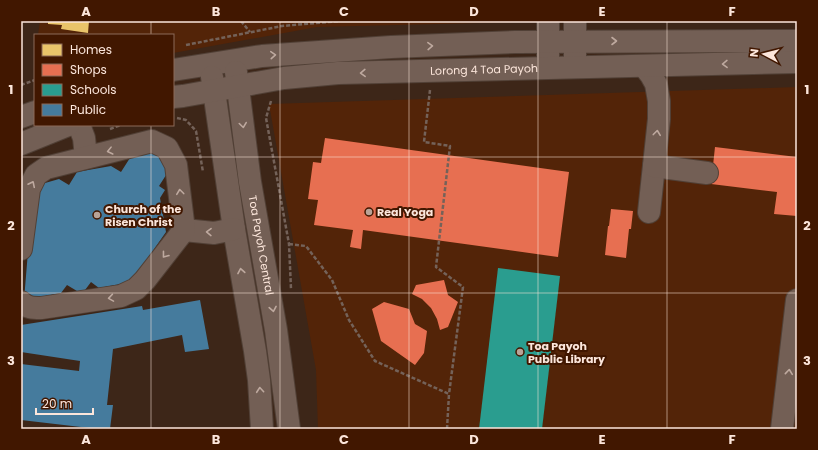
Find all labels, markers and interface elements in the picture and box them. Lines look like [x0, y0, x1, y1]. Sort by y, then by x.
text: A [81, 2, 91, 21]
text: B [212, 2, 221, 21]
text: C [339, 2, 349, 21]
text: D [469, 2, 479, 21]
text: E [598, 2, 606, 21]
text: F [728, 2, 736, 21]
legend [34, 34, 174, 126]
north arrow [744, 34, 784, 74]
one-way arrow [611, 37, 617, 45]
text: Homes [70, 41, 112, 58]
one-way arrow [427, 41, 433, 50]
text: N [746, 48, 763, 58]
one-way arrow [270, 50, 276, 59]
street label: Lorong 4 Toa Payoh [430, 60, 538, 79]
one-way arrow [722, 60, 728, 68]
text: Shops [70, 61, 107, 78]
one-way arrow [360, 68, 366, 77]
text: 1 [9, 80, 13, 99]
text: 1 [805, 80, 809, 99]
text: Schools [70, 81, 117, 98]
text: Public [70, 101, 106, 118]
one-way arrow [238, 122, 247, 128]
one-way arrow [653, 130, 662, 136]
one-way arrow [107, 146, 114, 155]
one-way arrow [27, 180, 35, 188]
one-way arrow [176, 189, 185, 195]
street label: Toa Payoh Central [244, 194, 278, 296]
place label: Church of the Risen Christ [105, 201, 181, 230]
place label: Real Yoga [377, 204, 433, 220]
marker: Real Yoga [364, 207, 374, 217]
marker: Church of the Risen Christ [92, 210, 102, 220]
text: 2 [7, 216, 15, 235]
text: 2 [803, 216, 811, 235]
one-way arrow [206, 228, 212, 236]
one-way arrow [162, 251, 169, 258]
one-way arrow [238, 268, 246, 274]
one-way arrow [108, 293, 114, 301]
one-way arrow [268, 306, 276, 312]
place label: Toa Payoh Public Library [528, 338, 605, 367]
marker: Toa Payoh Public Library [515, 347, 525, 357]
text: 3 [7, 351, 15, 370]
text: 3 [803, 351, 811, 370]
one-way arrow [784, 369, 793, 375]
one-way arrow [255, 387, 264, 393]
scale bar [36, 390, 93, 416]
text: 20 m [42, 395, 72, 412]
text: A [81, 430, 91, 449]
text: B [212, 430, 221, 449]
text: C [339, 430, 349, 449]
text: D [469, 430, 479, 449]
text: E [598, 430, 606, 449]
text: F [728, 430, 736, 449]

